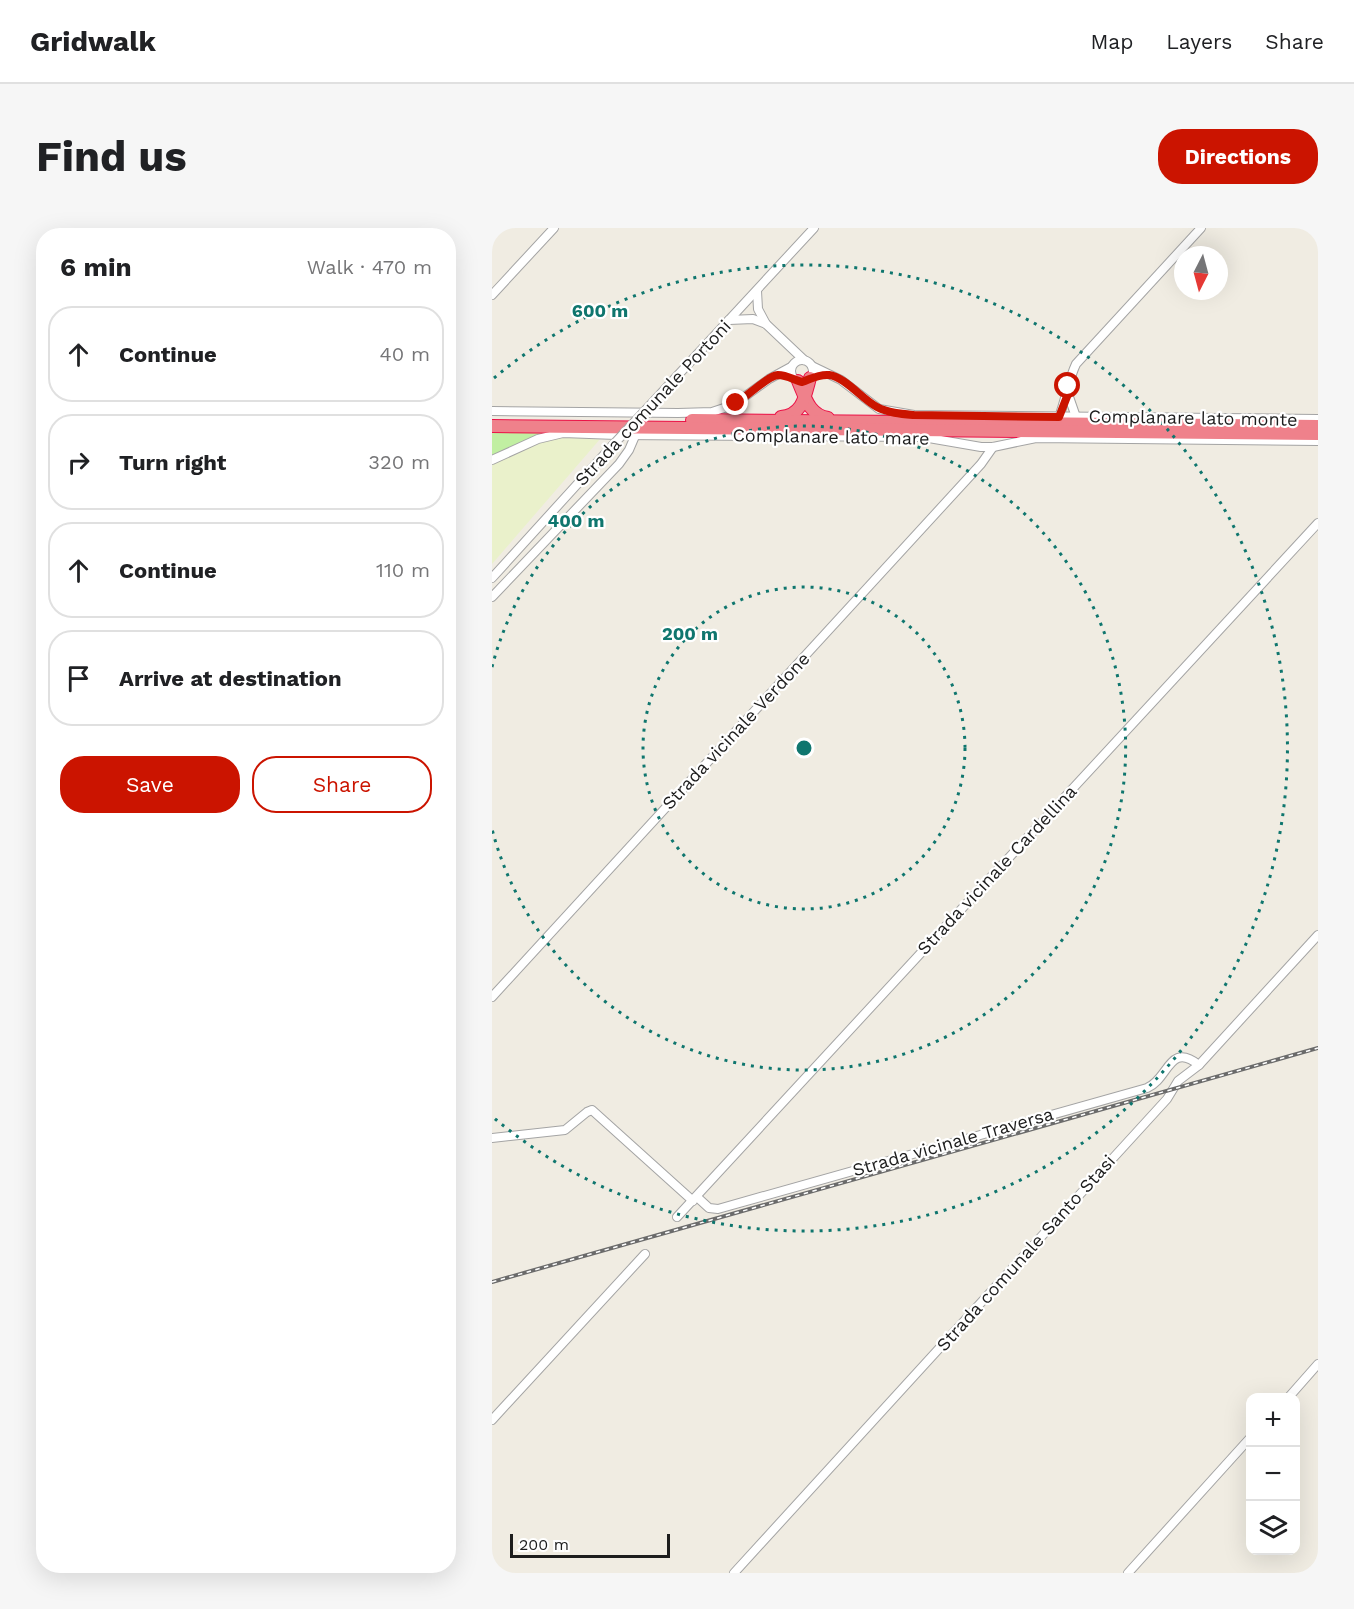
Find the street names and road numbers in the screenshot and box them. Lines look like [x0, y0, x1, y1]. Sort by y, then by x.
street label: Strada comunale Portoni [570, 316, 735, 490]
street label: Complanare lato monte [1088, 405, 1298, 430]
street label: Complanare lato mare [732, 424, 930, 449]
street label: Strada vicinale Verdone [657, 648, 814, 813]
street label: Strada vicinale Cardellina [913, 781, 1081, 959]
street label: Strada vicinale Traversa [850, 1103, 1056, 1180]
street label: Strada comunale Santo Stasi [932, 1150, 1119, 1355]

